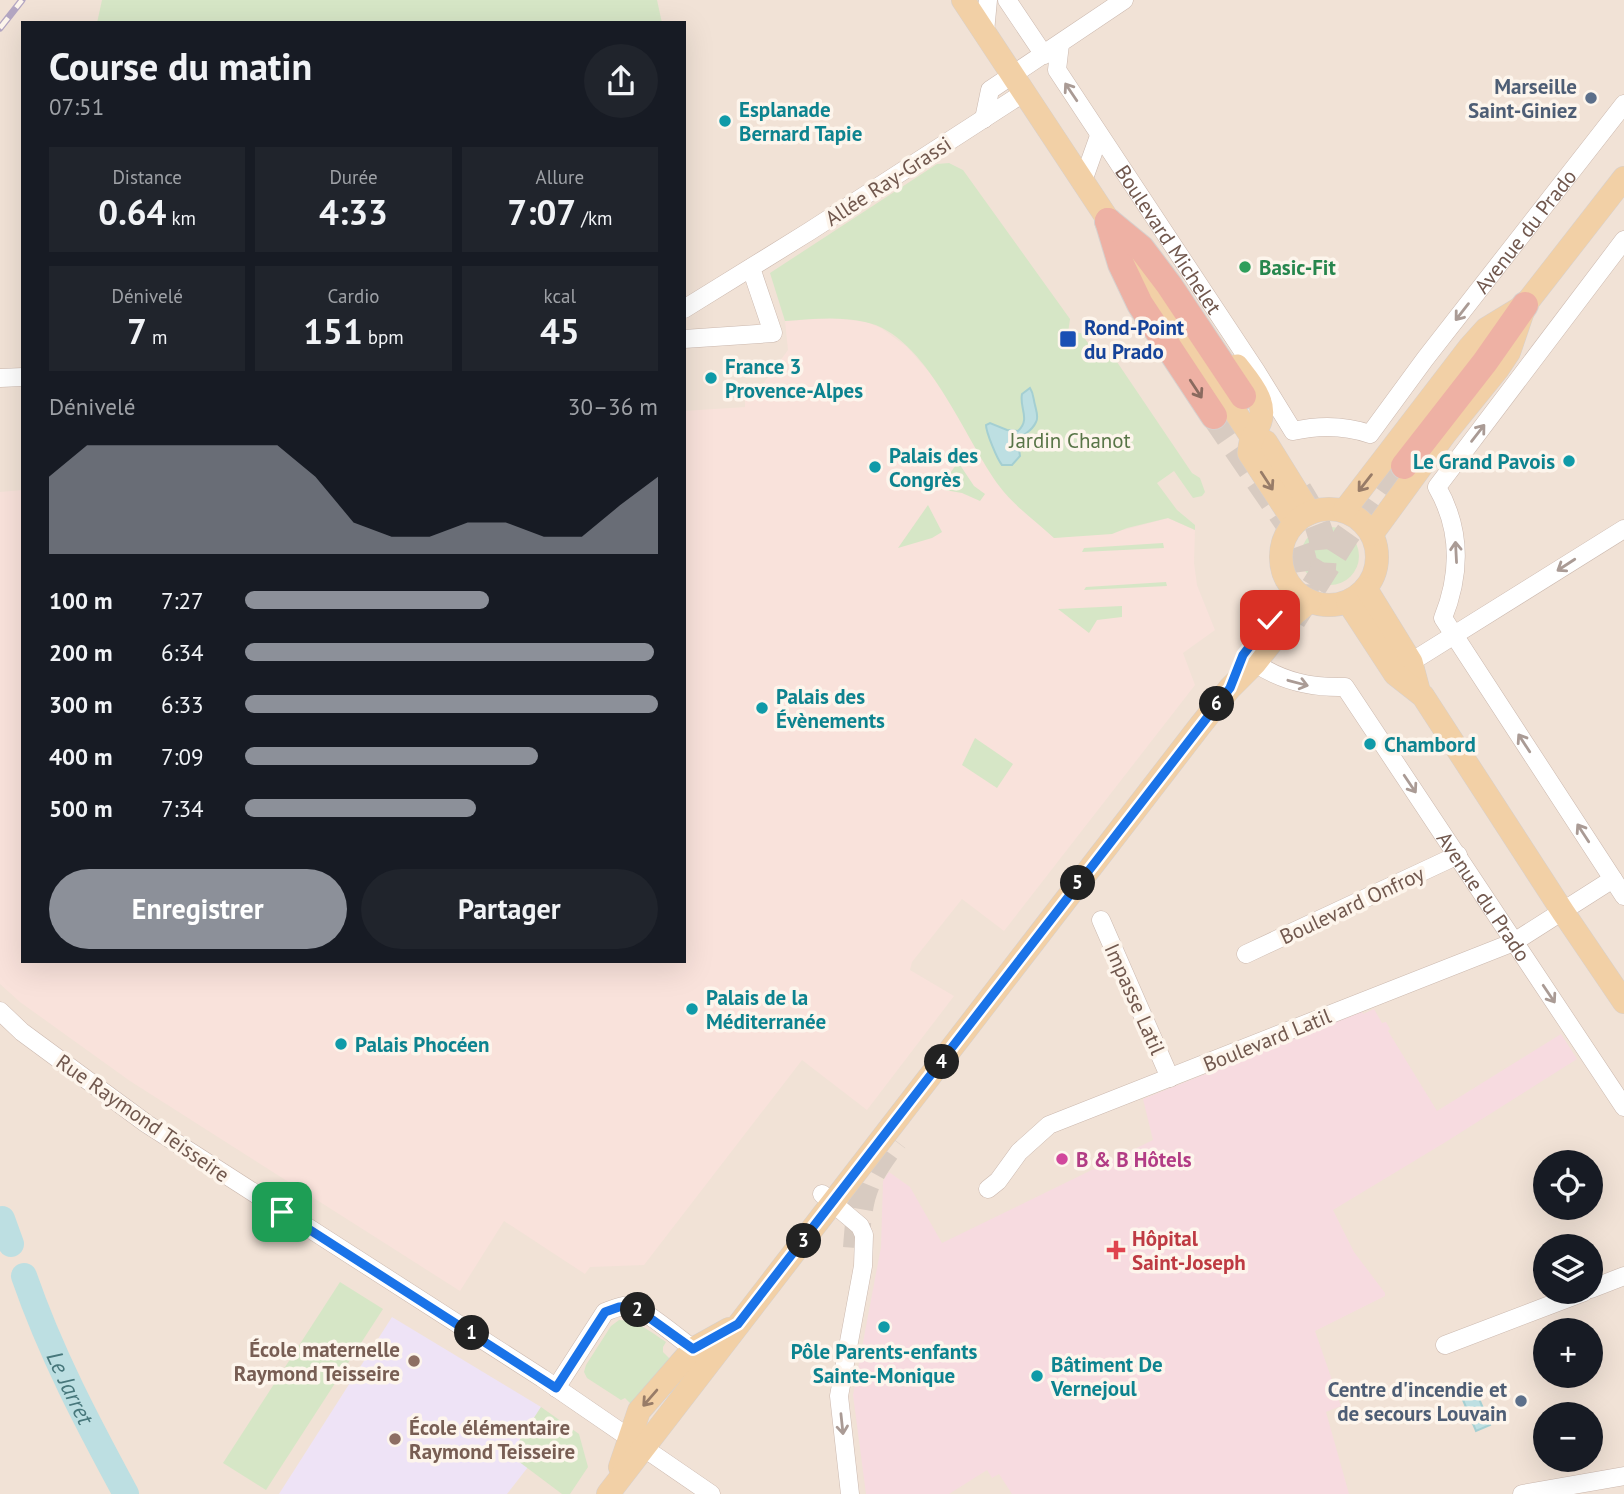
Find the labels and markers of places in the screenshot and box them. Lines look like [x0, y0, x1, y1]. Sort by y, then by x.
place label: Marseille Saint-Giniez [1468, 73, 1577, 124]
marker: Marseille Saint-Giniez [1583, 90, 1599, 106]
place label: Esplanade Bernard Tapie [739, 96, 862, 147]
marker: Esplanade Bernard Tapie [717, 113, 733, 129]
place label: Basic-Fit [1259, 254, 1337, 281]
marker: Basic-Fit [1237, 259, 1253, 275]
place label: Rond-Point du Prado [1084, 314, 1185, 365]
marker: Rond-Point du Prado [1058, 329, 1078, 349]
place label: France 3 Provence-Alpes [725, 353, 863, 404]
marker: France 3 Provence-Alpes [703, 370, 719, 386]
place label: Palais des Congrès [889, 442, 978, 493]
place label: Le Grand Pavois [1413, 448, 1555, 475]
marker: Le Grand Pavois [1561, 453, 1577, 469]
marker: Palais des Congrès [867, 459, 883, 475]
pin [1240, 590, 1300, 650]
place label: Palais des Évènements [776, 683, 885, 734]
pin: 6 [1200, 686, 1234, 722]
marker: Palais des Évènements [754, 700, 770, 716]
place label: Chambord [1384, 731, 1476, 758]
marker: Chambord [1362, 736, 1378, 752]
pin: 5 [1060, 866, 1096, 900]
place label: Palais de la Méditerranée [706, 984, 826, 1035]
marker: Palais de la Méditerranée [684, 1001, 700, 1017]
place label: Palais Phocéen [355, 1031, 489, 1058]
marker: Palais Phocéen [333, 1036, 349, 1052]
pin: 4 [925, 1044, 960, 1080]
place label: B & B Hôtels [1076, 1146, 1192, 1173]
marker: B & B Hôtels [1054, 1151, 1070, 1167]
pin [252, 1182, 312, 1242]
pin: 3 [786, 1224, 822, 1258]
place label: Hôpital Saint-Joseph [1132, 1225, 1246, 1276]
marker: Hôpital Saint-Joseph [1106, 1240, 1126, 1260]
pin: 2 [620, 1292, 656, 1328]
pin: 1 [454, 1316, 490, 1350]
marker: Pôle Parents-enfants Sainte-Monique [876, 1319, 892, 1335]
place label: École maternelle Raymond Teisseire [234, 1336, 400, 1387]
place label: Pôle Parents-enfants Sainte-Monique [791, 1338, 977, 1389]
place label: Bâtiment De Vernejoul [1050, 1351, 1163, 1402]
marker: École maternelle Raymond Teisseire [406, 1353, 422, 1369]
marker: Bâtiment De Vernejoul [1029, 1368, 1045, 1384]
place label: Centre d'incendie et de secours Louvain [1328, 1376, 1508, 1427]
marker: Centre d'incendie et de secours Louvain [1513, 1393, 1529, 1409]
place label: École élémentaire Raymond Teisseire [409, 1414, 575, 1465]
marker: École élémentaire Raymond Teisseire [387, 1431, 403, 1447]

